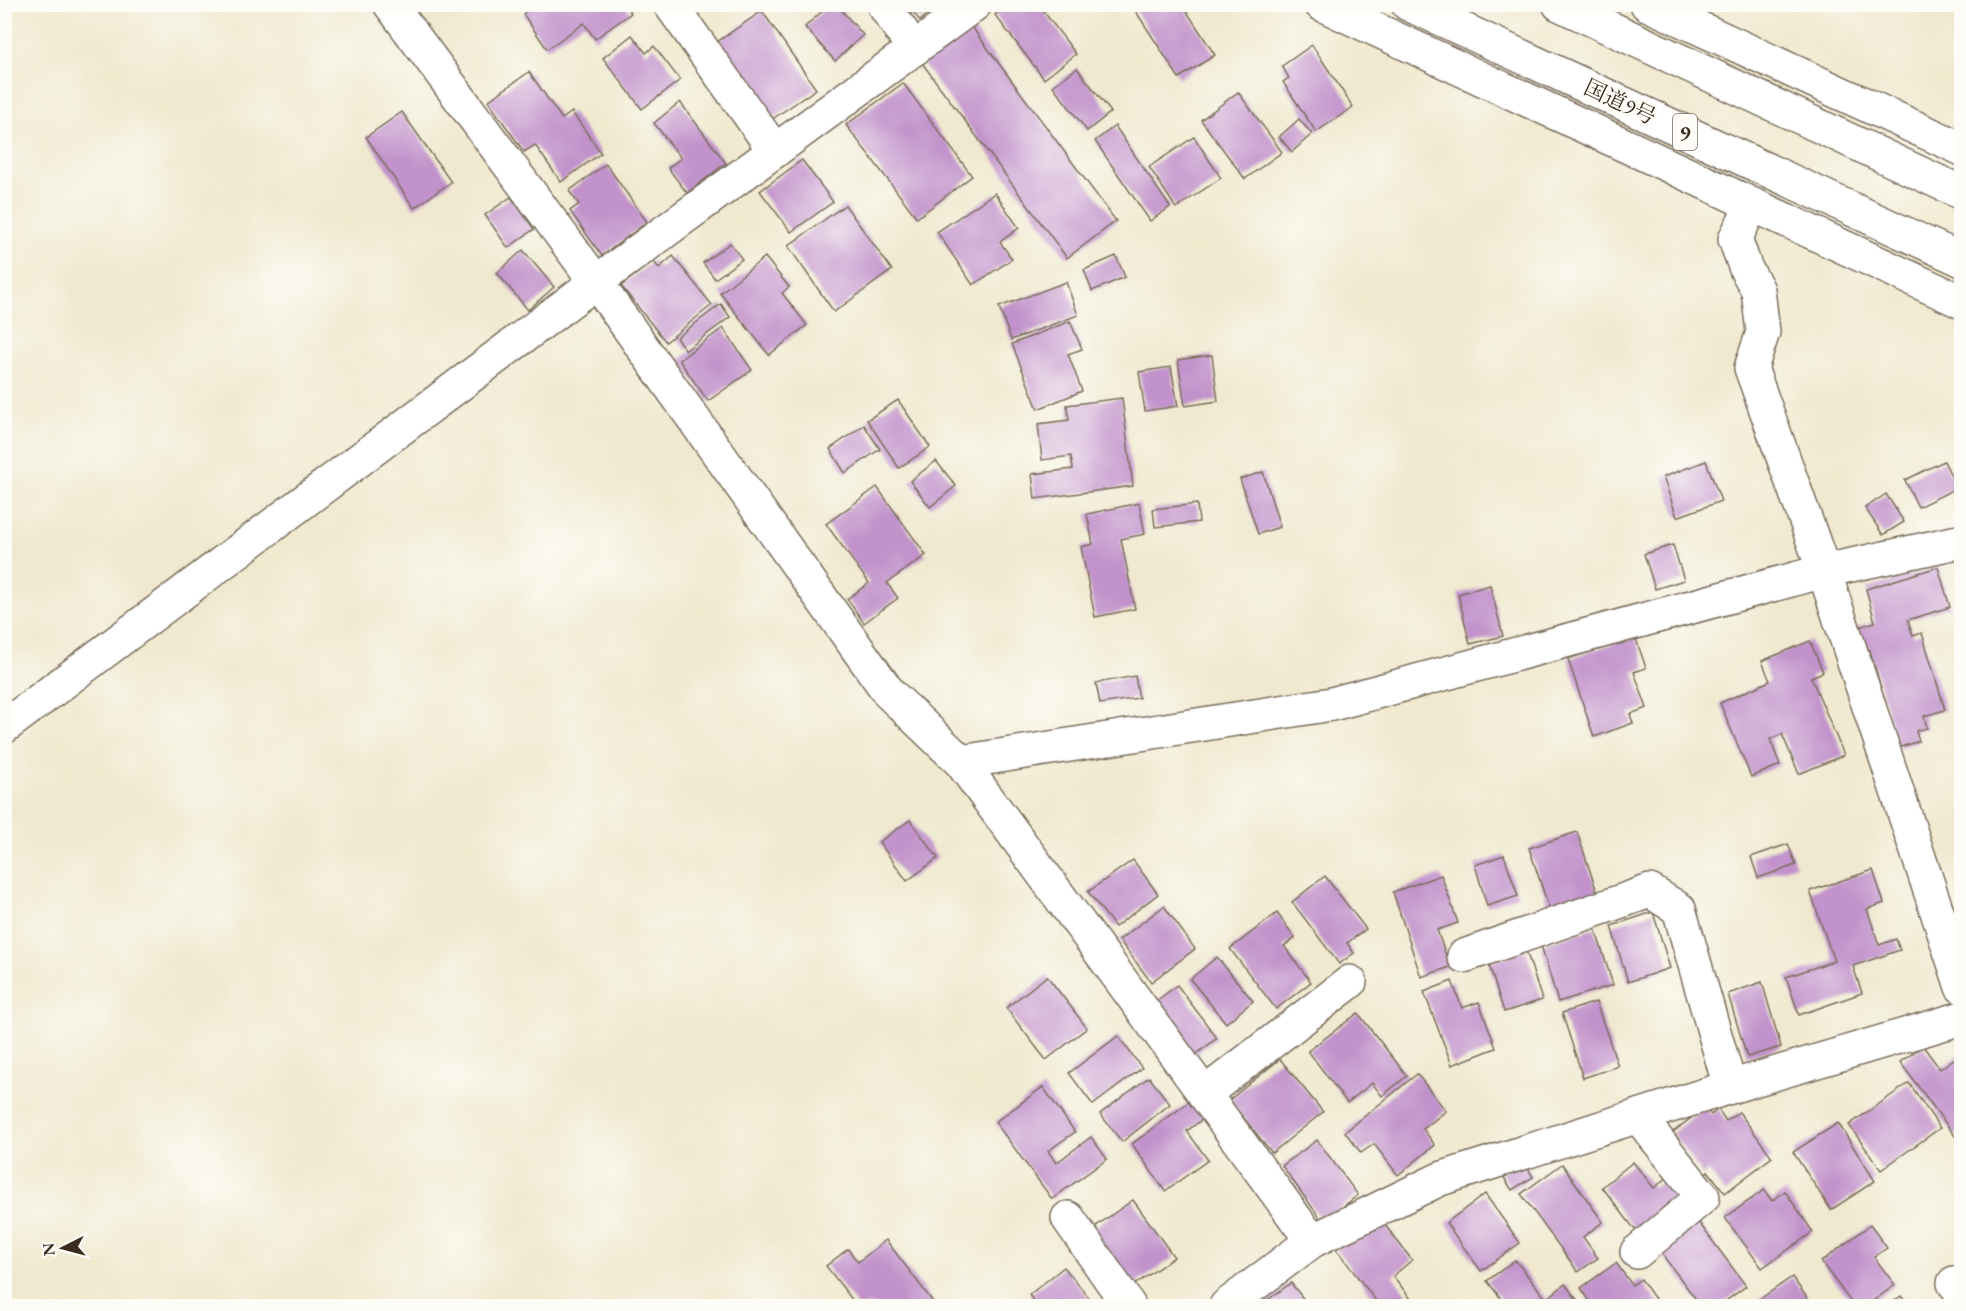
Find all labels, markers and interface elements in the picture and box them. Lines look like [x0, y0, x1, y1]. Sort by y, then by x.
street label: 国道9号 [1579, 73, 1661, 131]
road number: 9 [1673, 114, 1697, 150]
north arrow [33, 1218, 93, 1278]
text: N [37, 1242, 60, 1257]

